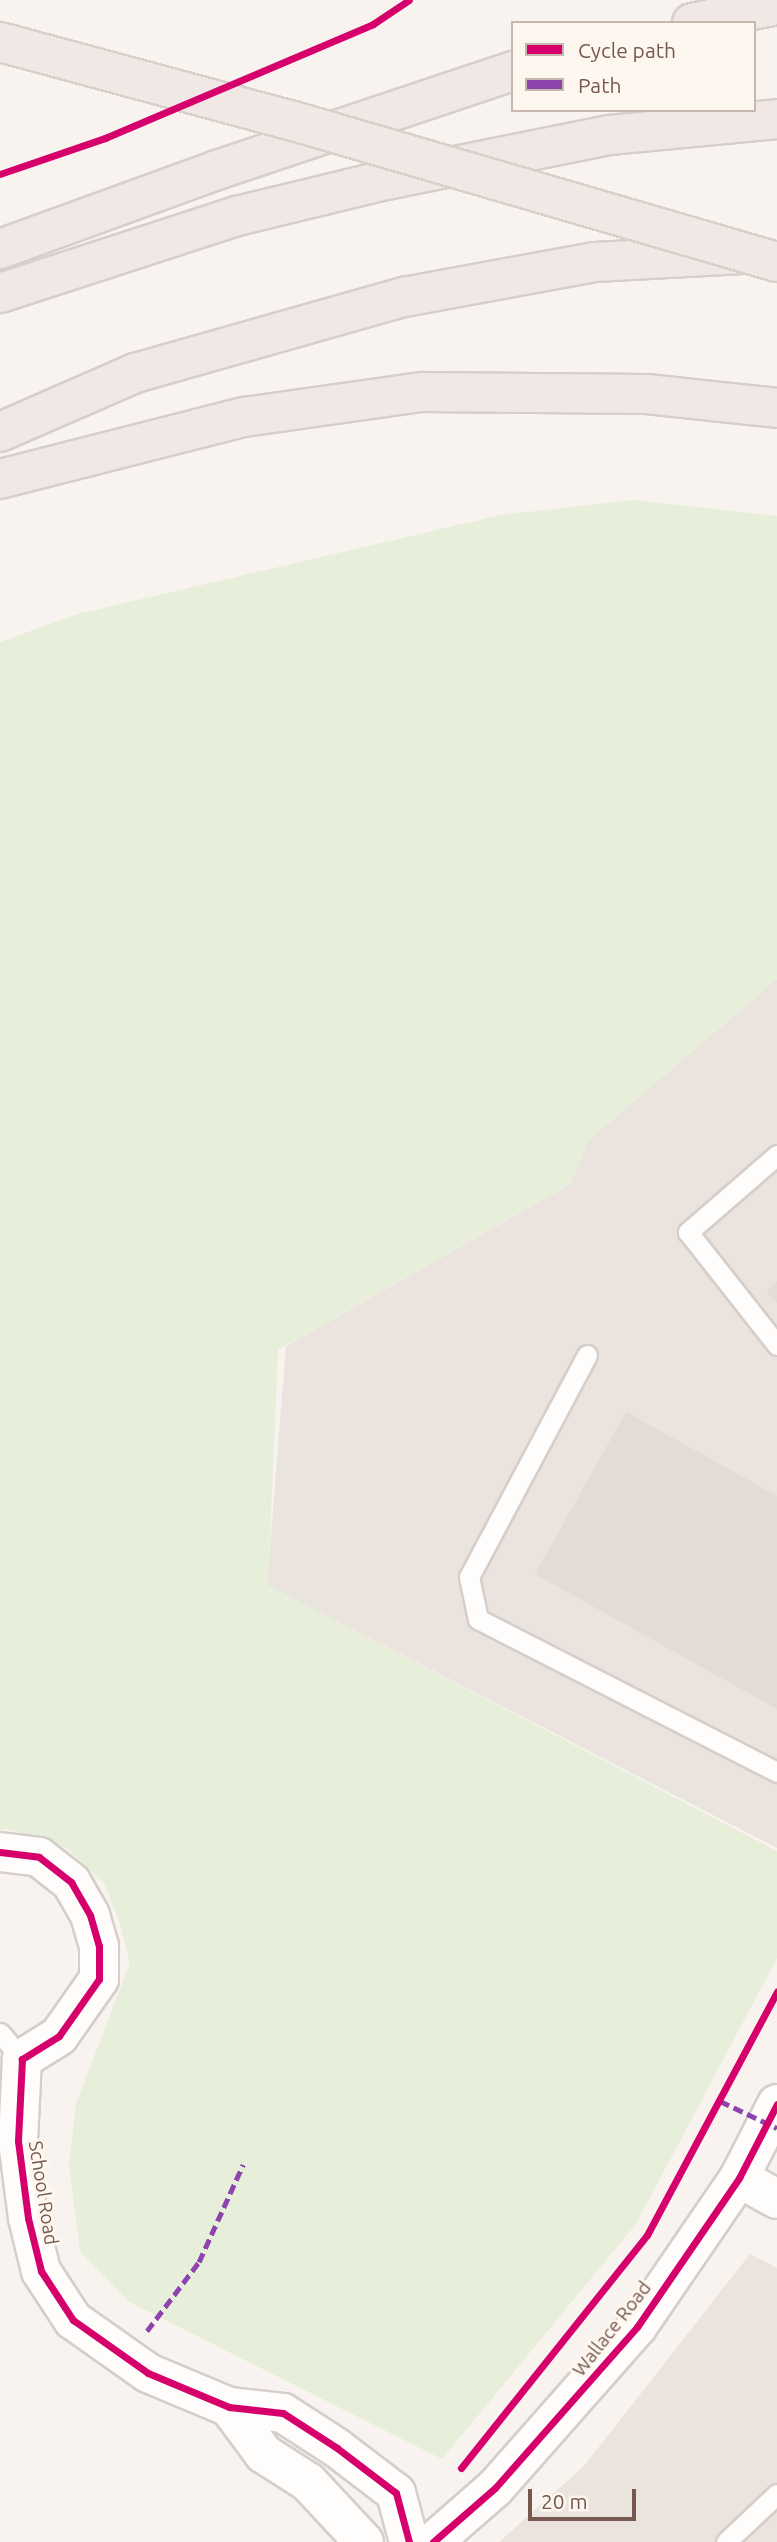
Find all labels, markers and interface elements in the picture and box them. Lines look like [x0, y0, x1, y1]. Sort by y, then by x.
legend [511, 21, 756, 112]
text: Cycle path [578, 38, 676, 62]
text: Path [578, 73, 621, 97]
street label: School Road [24, 2139, 62, 2247]
street label: Wallace Road [568, 2277, 656, 2381]
scale bar [532, 2476, 640, 2520]
text: 20 m [541, 2489, 588, 2513]

